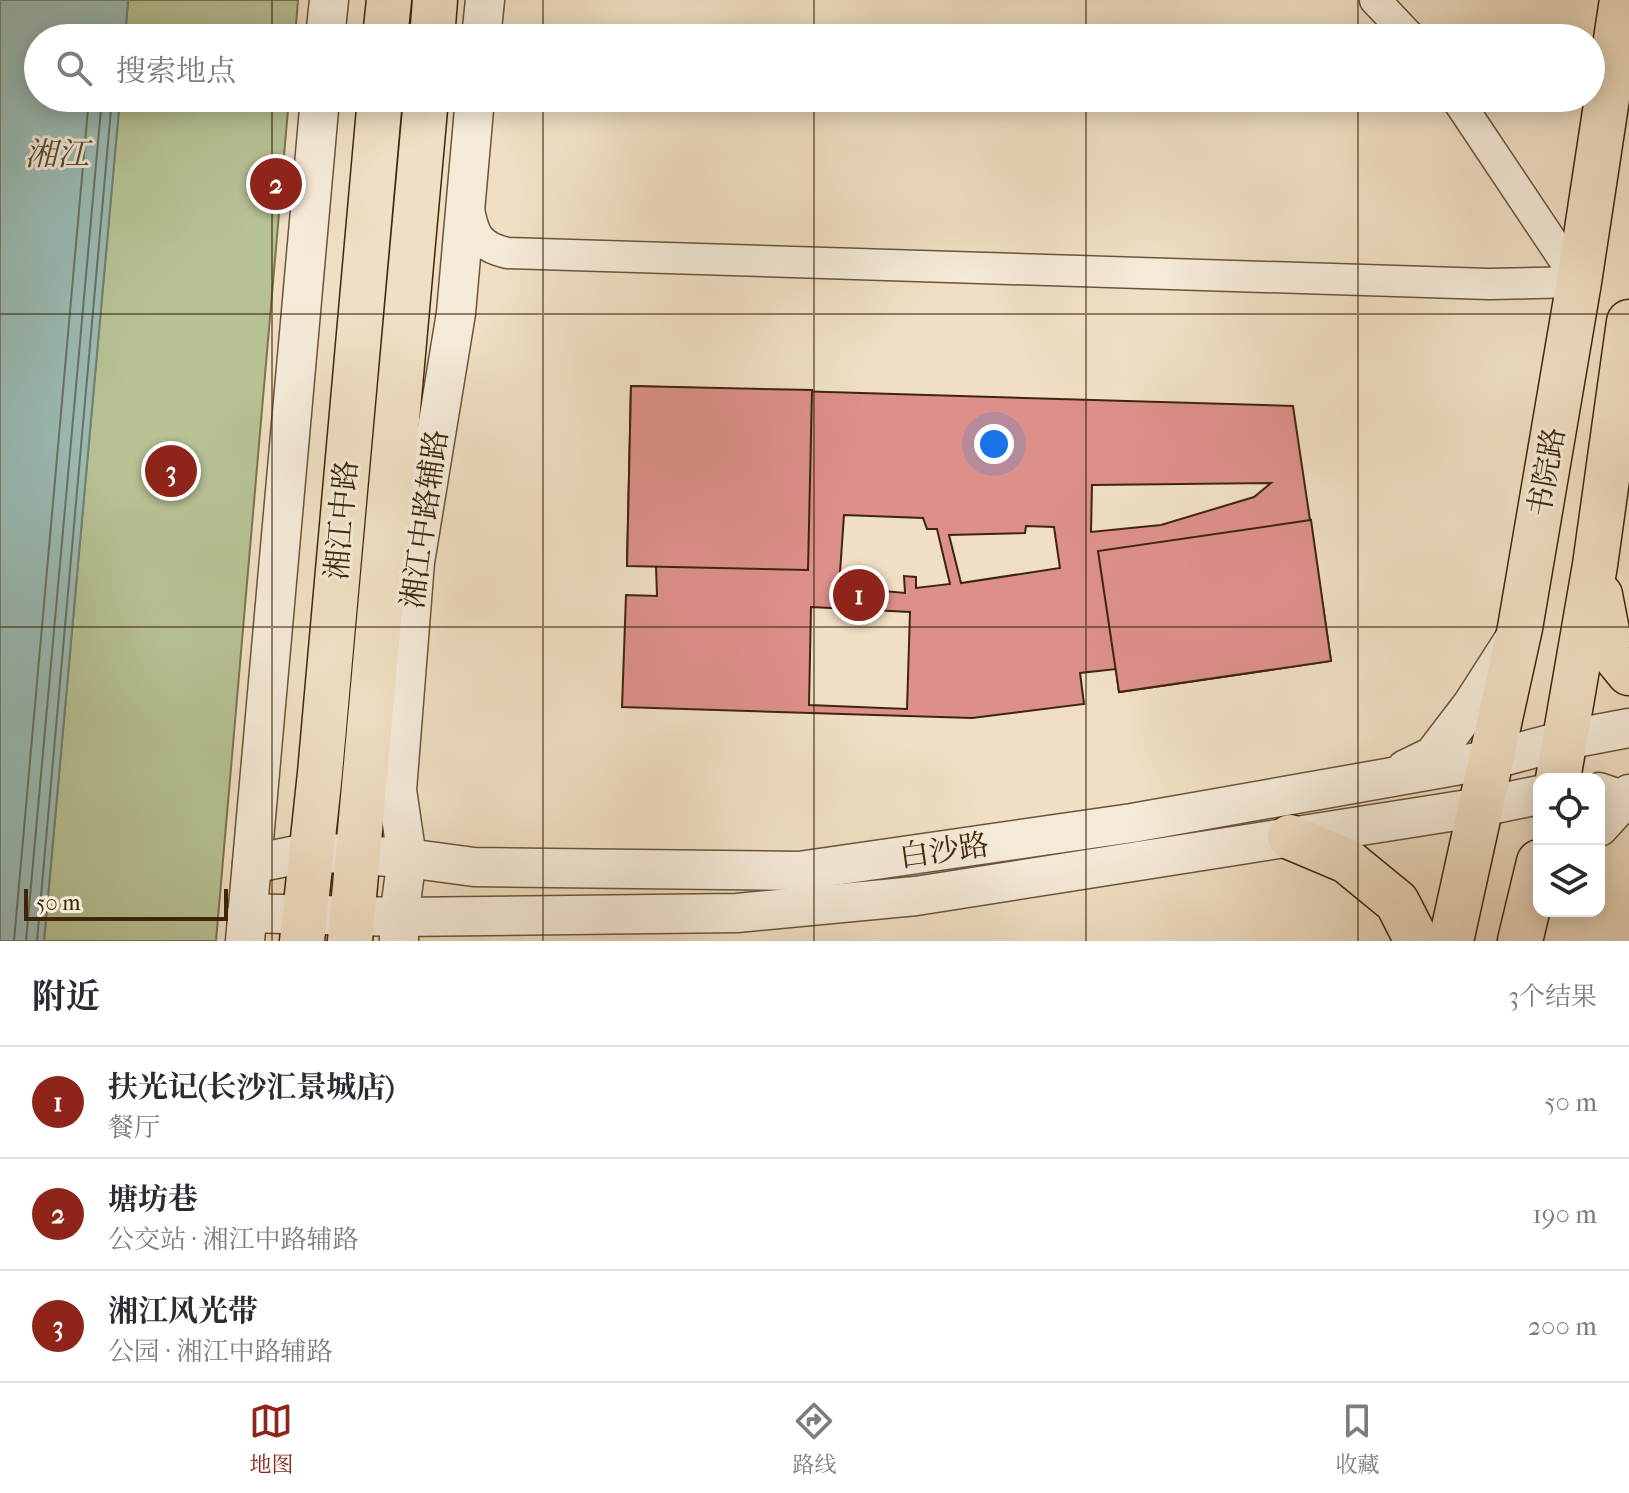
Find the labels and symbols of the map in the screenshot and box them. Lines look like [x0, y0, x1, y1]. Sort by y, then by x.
water label: 湘江 [25, 136, 93, 173]
pin: 2 [250, 154, 302, 214]
your location [974, 424, 1014, 464]
street label: 书院路 [1522, 425, 1572, 519]
street label: 湘江中路辅路 [395, 427, 455, 611]
pin: 3 [145, 441, 197, 501]
street label: 湘江中路 [319, 459, 365, 581]
pin: 1 [833, 565, 885, 625]
street label: 白沙路 [897, 827, 991, 875]
scale bar [24, 885, 228, 921]

